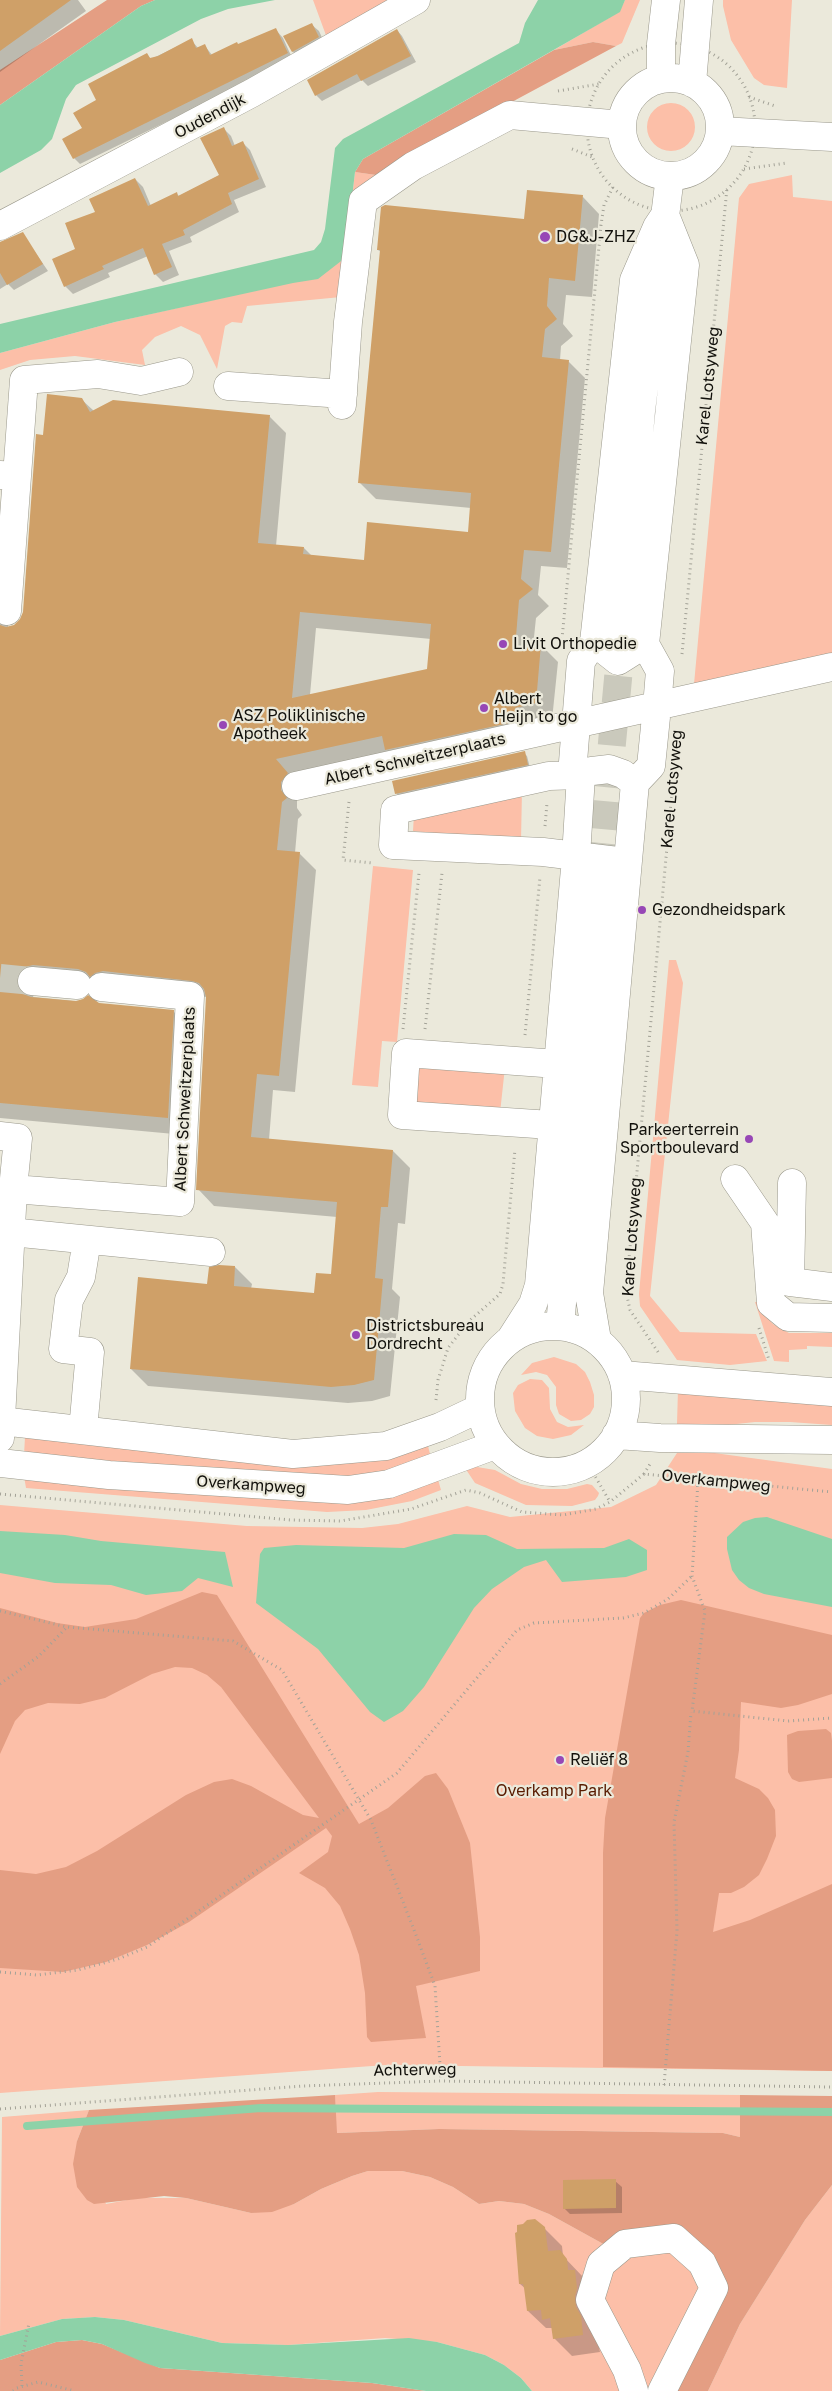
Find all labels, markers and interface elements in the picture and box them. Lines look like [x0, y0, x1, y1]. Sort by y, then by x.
street label: Oudendijk [171, 89, 249, 143]
place label: DG&J-ZHZ [556, 227, 636, 247]
marker: DG&J-ZHZ [538, 230, 552, 244]
street label: Karel Lotsyweg [692, 326, 724, 446]
place label: Livit Orthopedie [513, 634, 637, 654]
marker: Livit Orthopedie [497, 638, 509, 650]
place label: Albert Heijn to go [494, 689, 577, 727]
marker: Albert Heijn to go [478, 702, 490, 714]
place label: ASZ Poliklinische Apotheek [233, 706, 365, 744]
marker: ASZ Poliklinische Apotheek [217, 719, 229, 731]
street label: Albert Schweitzerplaats [323, 729, 507, 789]
street label: Karel Lotsyweg [657, 729, 687, 849]
place label: Gezondheidspark [652, 900, 786, 920]
marker: Gezondheidspark [636, 904, 648, 916]
street label: Albert Schweitzerplaats [171, 1006, 199, 1192]
place label: Parkeerterrein Sportboulevard [620, 1120, 739, 1158]
marker: Parkeerterrein Sportboulevard [743, 1133, 755, 1145]
street label: Karel Lotsyweg [618, 1177, 646, 1297]
place label: Districtsbureau Dordrecht [366, 1316, 484, 1354]
marker: Districtsbureau Dordrecht [350, 1329, 362, 1341]
street label: Overkampweg [660, 1466, 772, 1496]
street label: Overkampweg [196, 1472, 306, 1498]
place label: Reliëf 8 [570, 1750, 628, 1770]
marker: Reliëf 8 [554, 1754, 566, 1766]
park label: Overkamp Park [496, 1781, 612, 1801]
street label: Achterweg [373, 2060, 457, 2080]

